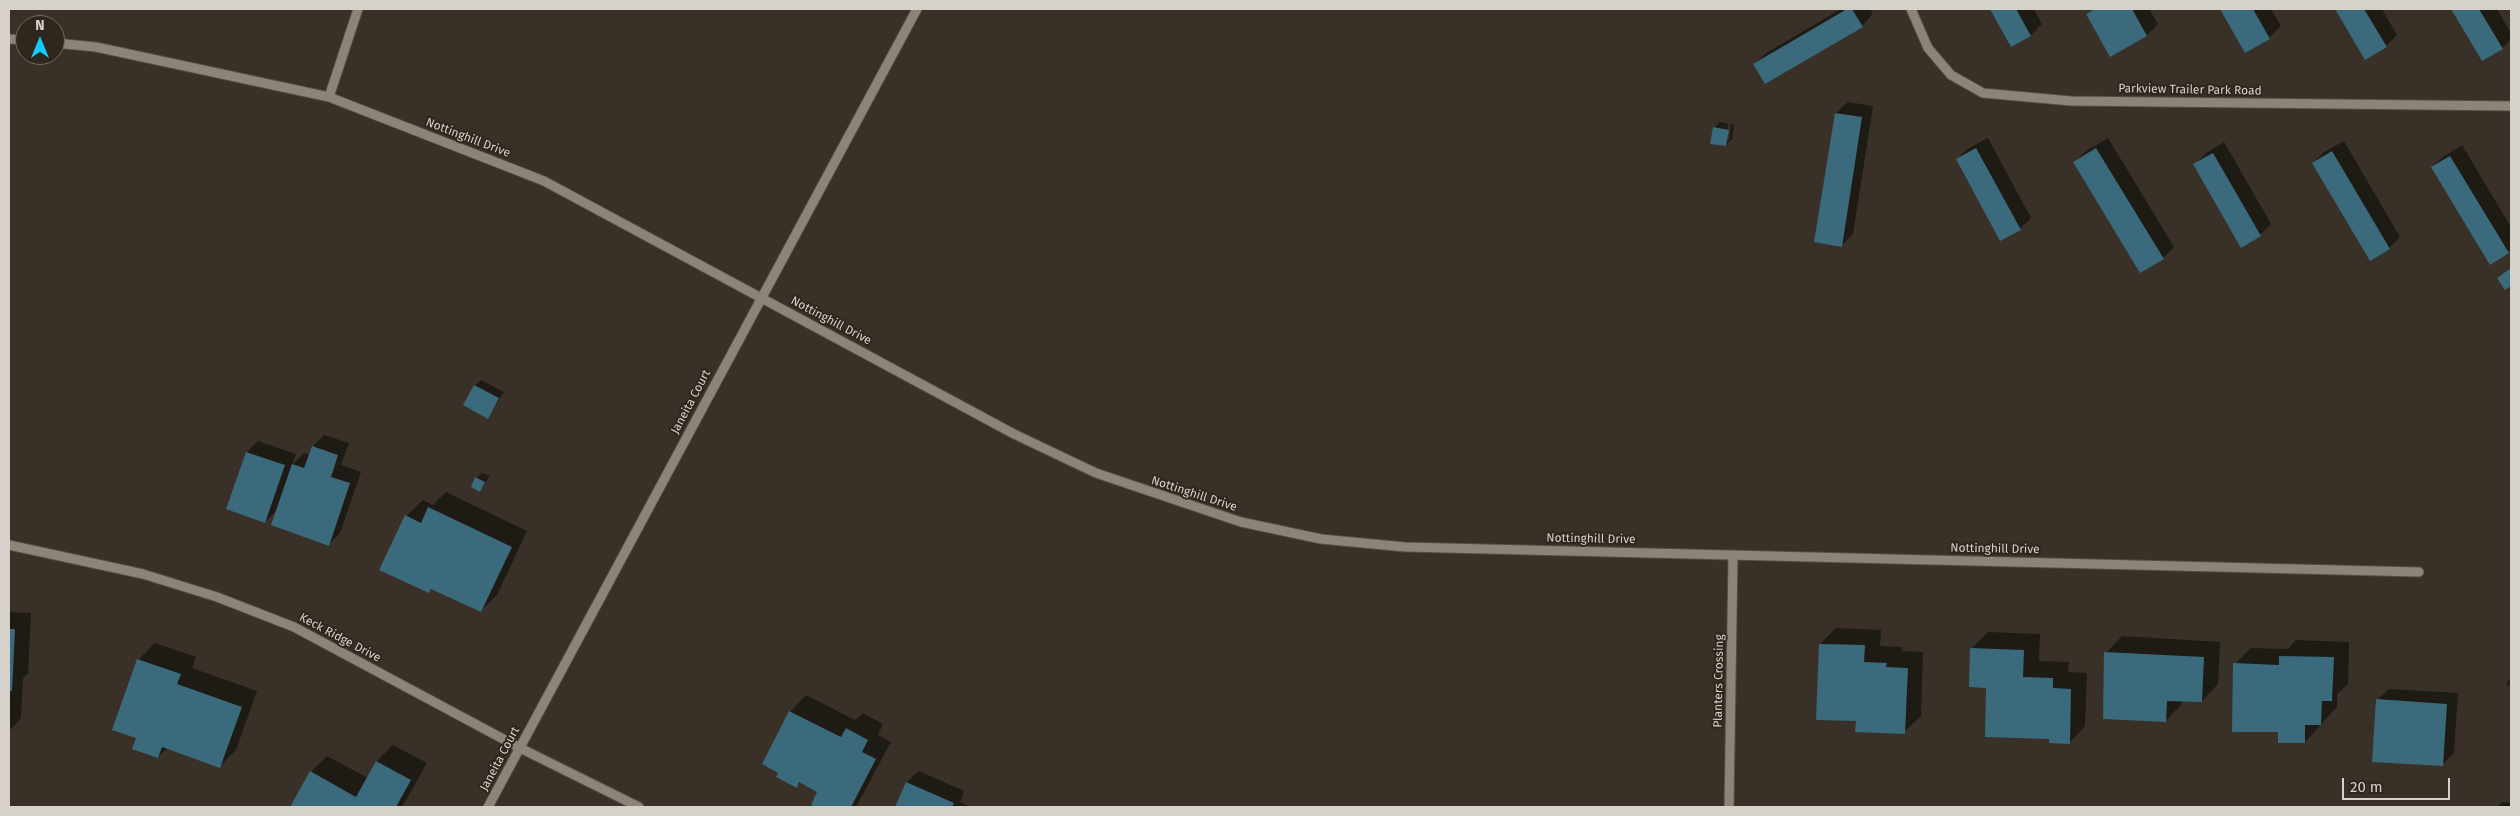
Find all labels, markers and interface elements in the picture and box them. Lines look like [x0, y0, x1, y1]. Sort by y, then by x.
north arrow [15, 15, 65, 65]
text: N [35, 17, 45, 34]
street label: Parkview Trailer Park Road [2118, 82, 2262, 98]
street label: Nottinghill Drive [424, 115, 512, 161]
street label: Nottinghill Drive [788, 294, 874, 348]
street label: Janeita Court [668, 367, 714, 437]
street label: Nottinghill Drive [1149, 473, 1239, 515]
street label: Nottinghill Drive [1546, 531, 1636, 547]
street label: Nottinghill Drive [1950, 541, 2040, 557]
street label: Keck Ridge Drive [297, 610, 383, 666]
street label: Planters Crossing [1711, 634, 1727, 728]
street label: Janeita Court [477, 724, 523, 794]
scale bar [2345, 768, 2452, 800]
text: 20 m [2350, 778, 2383, 796]

